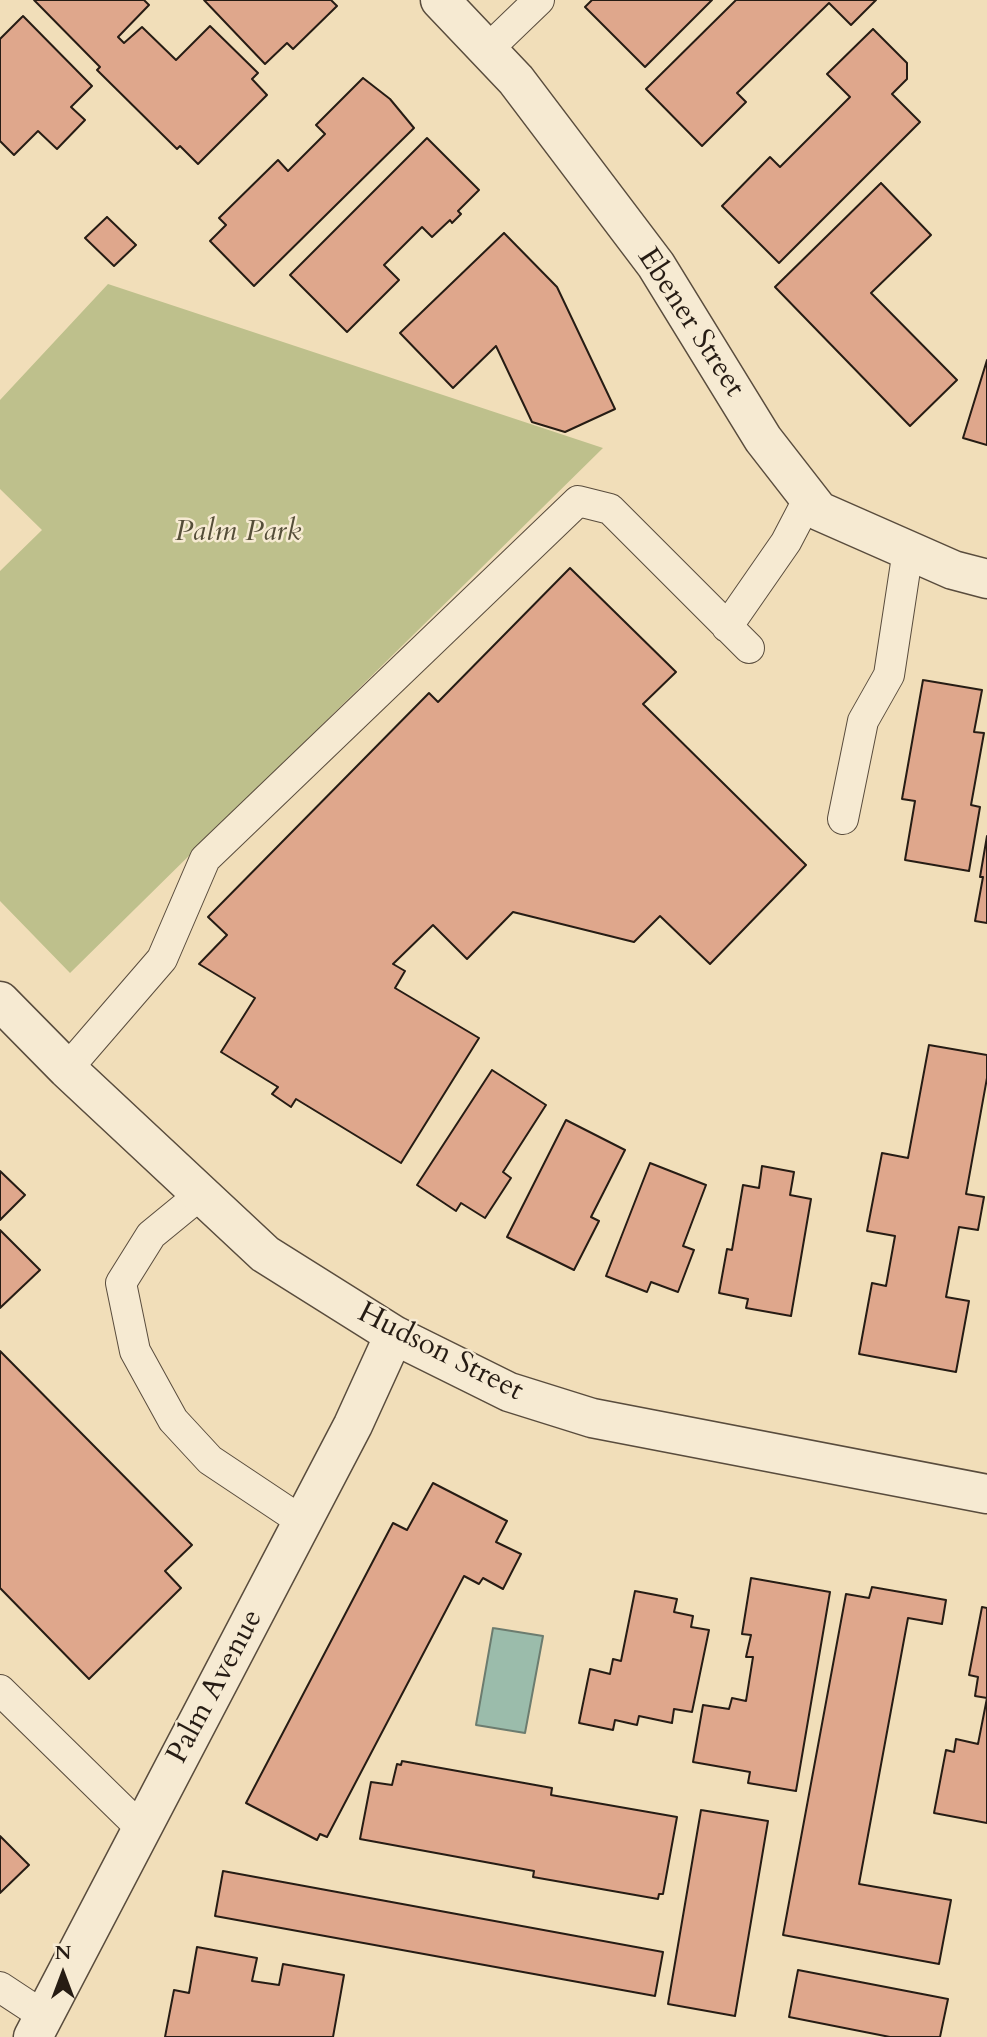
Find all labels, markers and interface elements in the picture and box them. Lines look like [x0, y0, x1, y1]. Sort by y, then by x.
street label: Ebener Street [629, 242, 751, 404]
park label: Palm Park [175, 515, 301, 551]
street label: Hudson Street [351, 1296, 529, 1410]
street label: Palm Avenue [160, 1604, 272, 1770]
north arrow [28, 1939, 98, 2009]
text: N [55, 1940, 71, 1966]

